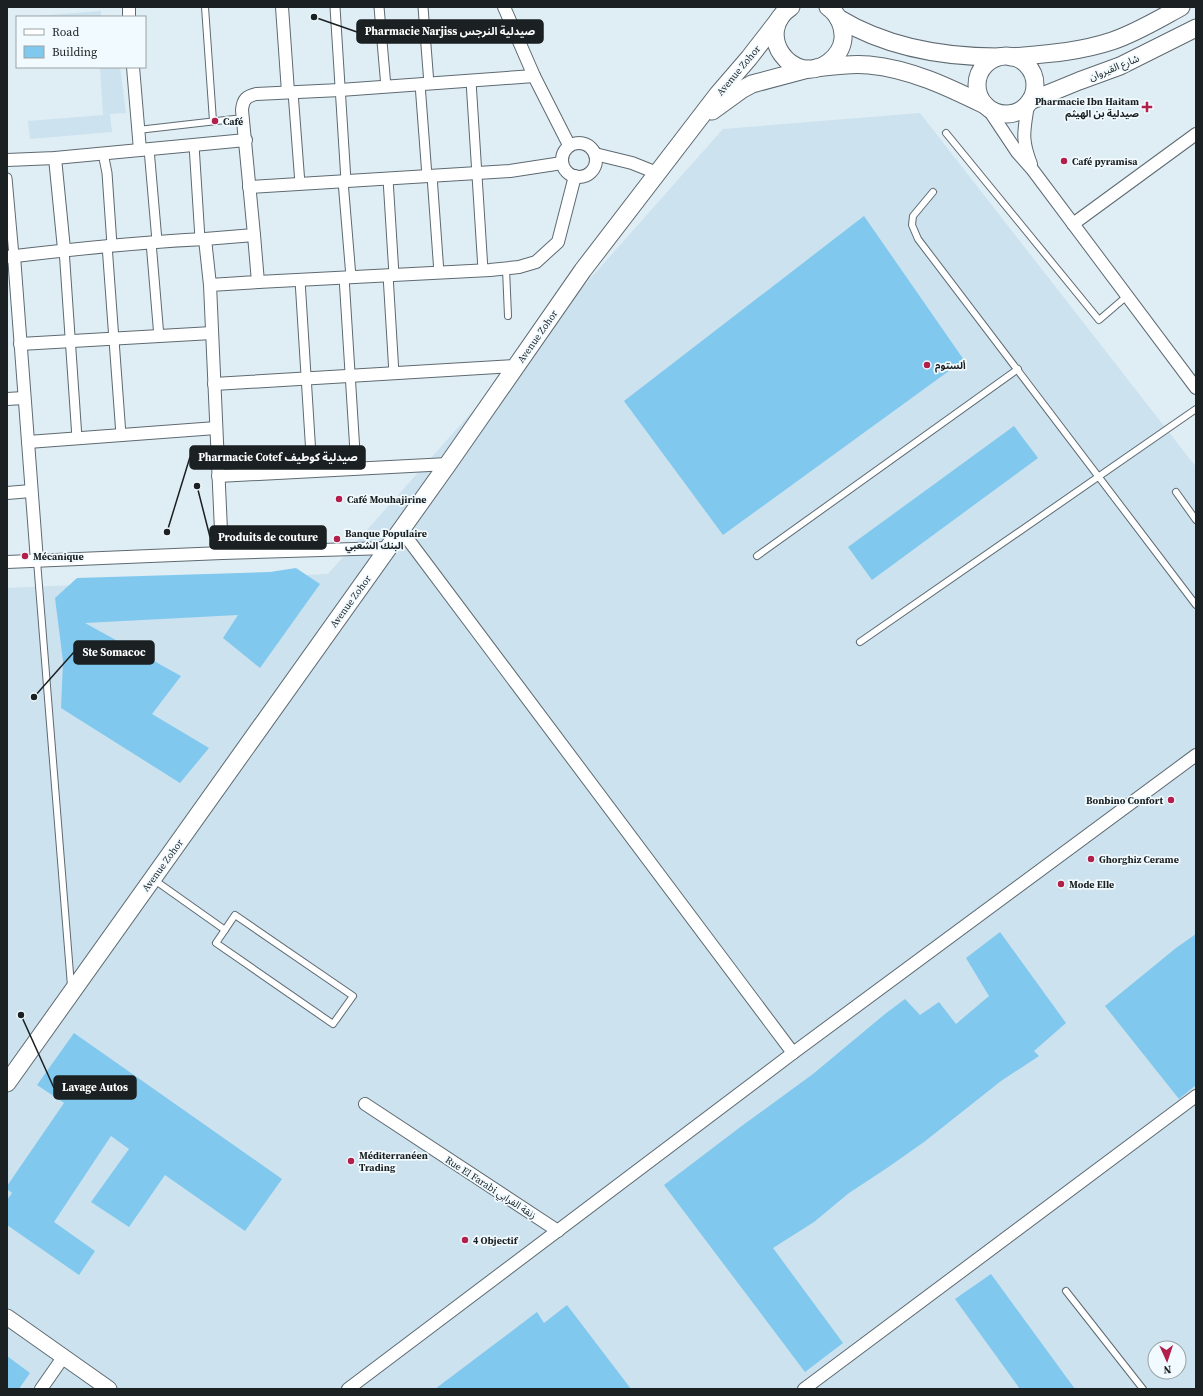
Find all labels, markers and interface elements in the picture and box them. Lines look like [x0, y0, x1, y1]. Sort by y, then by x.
legend [16, 16, 146, 68]
callout: Pharmacie Narjiss صيدلية النرجس [357, 20, 543, 43]
text: Road [52, 24, 79, 40]
text: Pharmacie Narjiss صيدلية النرجس [365, 24, 535, 39]
street label: Avenue Zohor [714, 42, 764, 98]
text: Building [52, 44, 97, 60]
street label: شارع القيروان [1087, 51, 1142, 84]
place label: Pharmacie Ibn Haitam صيدلية بن الهيثم [1035, 95, 1139, 121]
marker: Pharmacie Ibn Haitam صيدلية بن الهيثم [1142, 102, 1152, 112]
place label: Café [223, 115, 243, 128]
marker: Café [210, 116, 220, 126]
place label: Café pyramisa [1072, 155, 1138, 168]
marker: Café pyramisa [1059, 156, 1069, 166]
street label: Avenue Zohor [514, 307, 561, 365]
place label: ألستوم [935, 359, 966, 373]
marker: ألستوم [922, 360, 932, 370]
callout: Pharmacie Cotef صيدلية كوطيف [190, 446, 365, 469]
text: Pharmacie Cotef صيدلية كوطيف [198, 450, 358, 465]
place label: Café Mouhajirine [347, 493, 427, 506]
marker: Café Mouhajirine [334, 494, 344, 504]
callout: Produits de couture [210, 526, 326, 549]
place label: Banque Populaire البنك الشعبي [345, 527, 427, 554]
text: Produits de couture [218, 530, 318, 545]
marker: Banque Populaire البنك الشعبي [332, 534, 342, 544]
place label: Mécanique [33, 550, 84, 563]
marker: Mécanique [20, 551, 30, 561]
street label: Avenue Zohor [327, 572, 374, 630]
callout: Ste Somacoc [74, 641, 154, 664]
text: Ste Somacoc [82, 645, 146, 660]
place label: Bonbino Confort [1086, 794, 1163, 807]
marker: Bonbino Confort [1166, 795, 1176, 805]
street label: Avenue Zohor [139, 836, 186, 894]
place label: Ghorghiz Cerame [1099, 853, 1179, 866]
marker: Ghorghiz Cerame [1086, 854, 1096, 864]
place label: Mode Elle [1069, 878, 1114, 891]
marker: Mode Elle [1056, 879, 1066, 889]
callout: Lavage Autos [54, 1076, 136, 1099]
text: Lavage Autos [62, 1080, 128, 1095]
place label: Méditerranéen Trading [359, 1149, 428, 1174]
street label: Rue El Farabi زنقة الفرابي [442, 1153, 539, 1223]
marker: Méditerranéen Trading [346, 1156, 356, 1166]
place label: 4 Objectif [473, 1234, 519, 1247]
marker: 4 Objectif [460, 1235, 470, 1245]
north arrow [1147, 1340, 1187, 1380]
text: N [1163, 1362, 1172, 1377]

